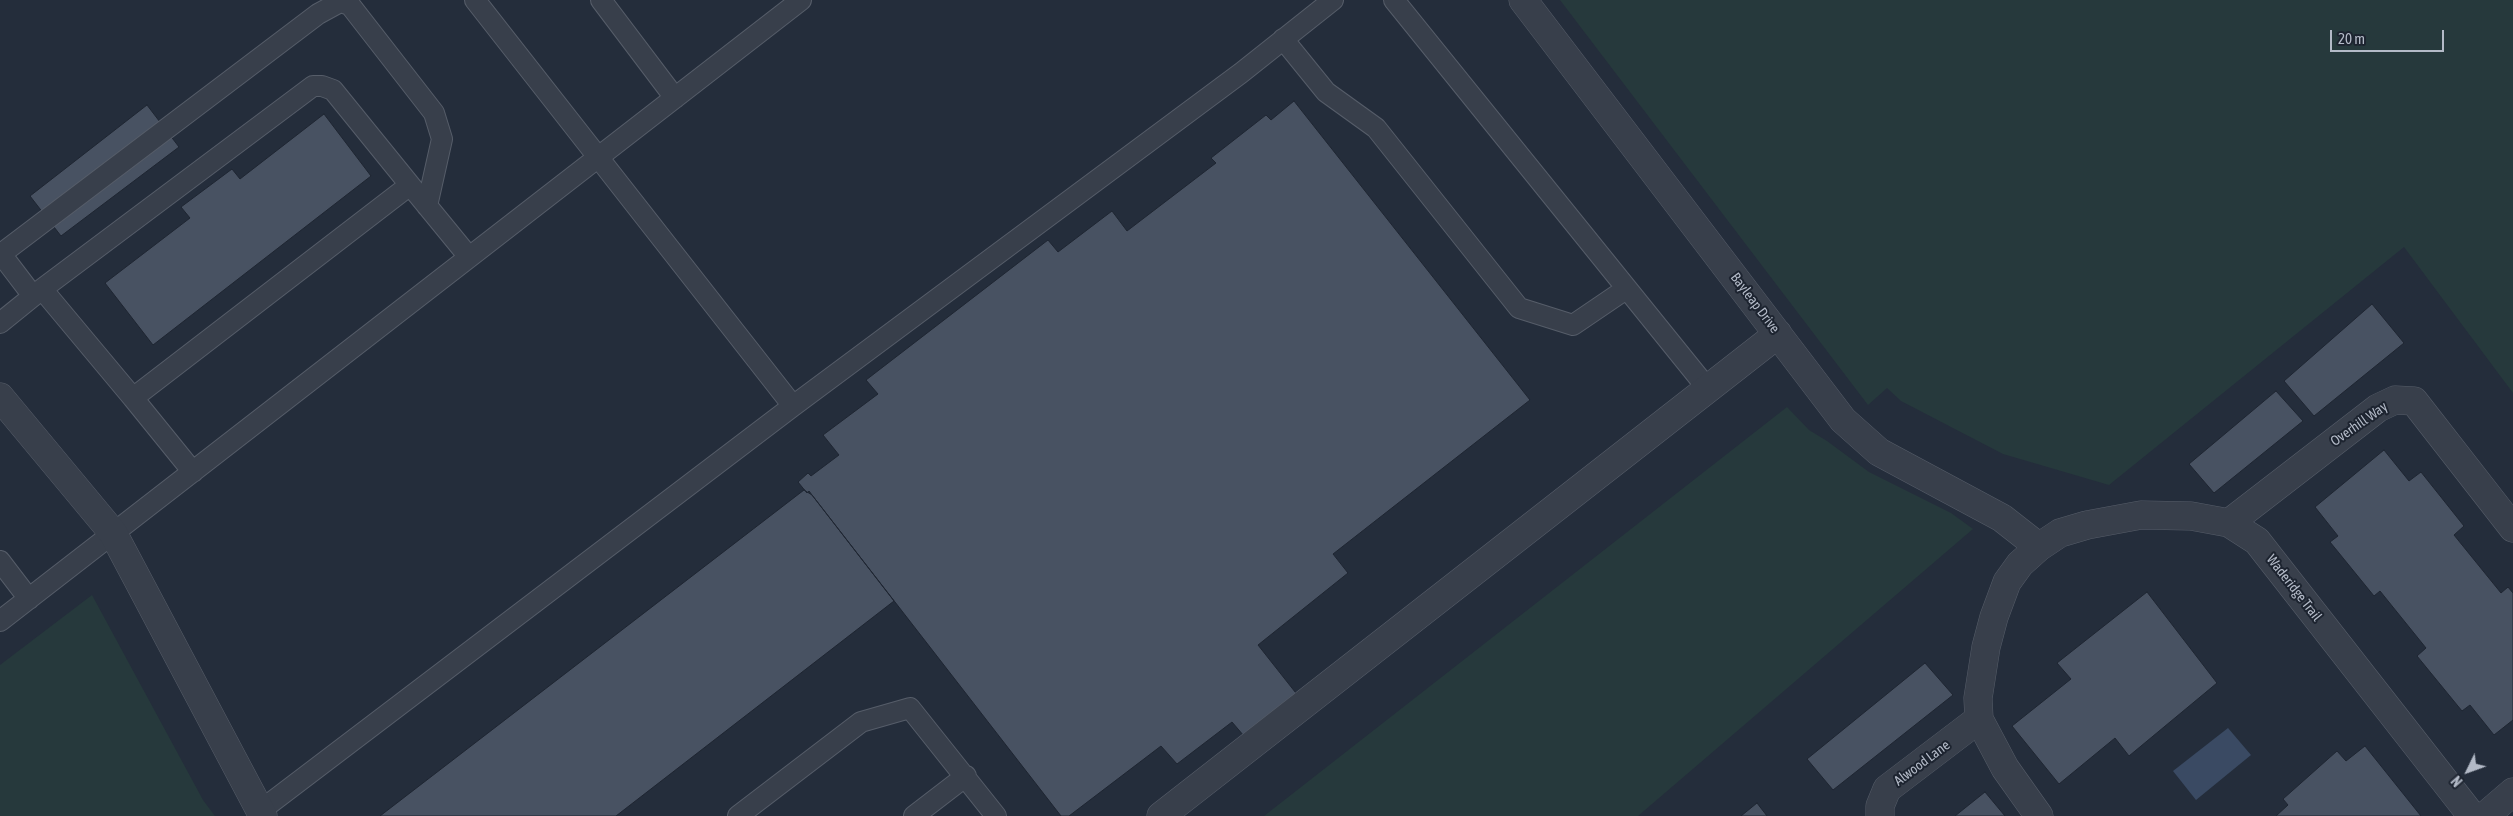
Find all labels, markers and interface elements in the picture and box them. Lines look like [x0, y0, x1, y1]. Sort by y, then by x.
scale bar [2333, 20, 2447, 52]
text: 20 m [2338, 30, 2365, 47]
street label: Bayleap Drive [1727, 270, 1783, 336]
street label: Overhill Way [2327, 398, 2391, 450]
street label: Waderidge Trail [2263, 551, 2325, 625]
street label: Alwood Lane [1891, 737, 1953, 789]
north arrow [2443, 746, 2493, 796]
text: N [2448, 773, 2466, 789]

